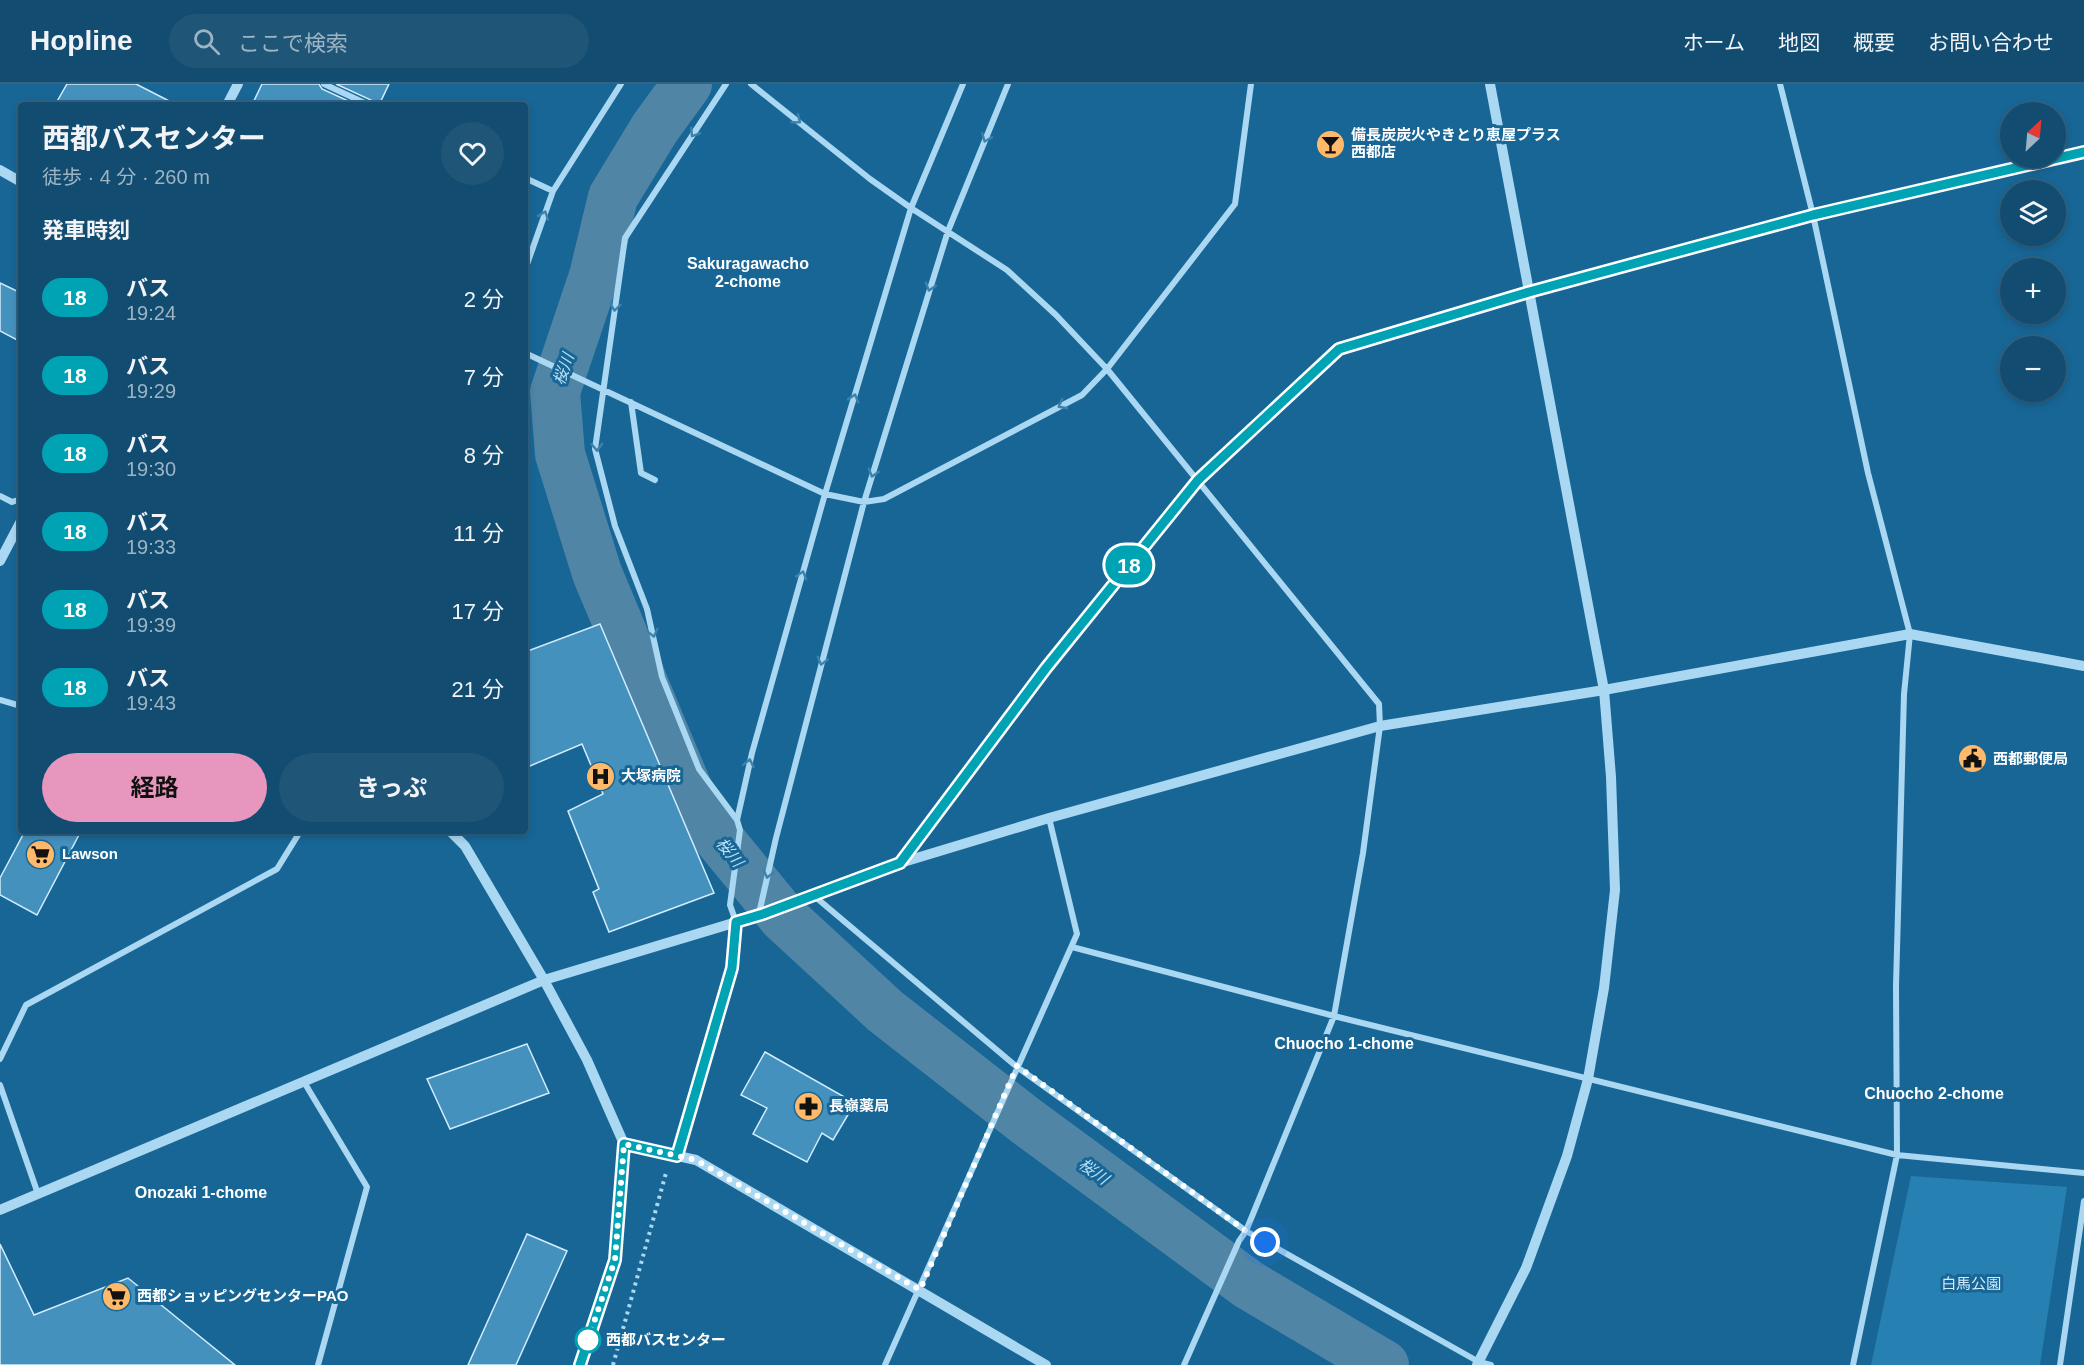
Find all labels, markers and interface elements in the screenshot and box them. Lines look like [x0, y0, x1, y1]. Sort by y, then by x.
search box [169, 14, 589, 68]
text: Hopline [30, 25, 133, 56]
icon: search [190, 25, 223, 58]
text: ここで検索 [238, 31, 348, 56]
text: ホーム [1683, 31, 1745, 54]
text: 地図 [1778, 31, 1820, 54]
text: 概要 [1853, 31, 1895, 54]
text: お問い合わせ [1928, 31, 2054, 54]
north arrow [2000, 102, 2066, 168]
map controls [2000, 102, 2066, 402]
one-way arrow [791, 113, 802, 124]
button: heart [441, 122, 504, 185]
text: 西都バスセンター [42, 123, 266, 154]
place label: 備長炭炭火やきとり恵屋プラス 西都店 [1351, 126, 1561, 160]
one-way arrow [689, 127, 701, 137]
bar icon: 備長炭炭火やきとり恵屋プラス 西都店 [1314, 128, 1346, 160]
one-way arrow [981, 132, 993, 143]
text: 徒歩 · 4 分 · 260 m [42, 166, 210, 188]
button: layers [2000, 180, 2066, 246]
one-way arrow [537, 210, 550, 221]
text: 発車時刻 [42, 218, 130, 243]
district label: Sakuragawacho 2-chome [687, 255, 809, 290]
button: + [2000, 258, 2066, 324]
text: バス [126, 276, 170, 301]
one-way arrow [925, 281, 937, 292]
text: 18 [63, 286, 87, 309]
text: 2 分 [464, 287, 504, 312]
text: 19:24 [126, 302, 176, 324]
one-way arrow [609, 302, 621, 311]
button: − [2000, 336, 2066, 402]
water label: 桜川 [550, 349, 577, 387]
text: バス [126, 354, 170, 379]
text: 18 [63, 364, 87, 387]
text: 7 分 [464, 365, 504, 390]
text: 19:29 [126, 380, 176, 402]
one-way arrow [847, 393, 859, 404]
one-way arrow [1057, 398, 1068, 409]
text: バス [126, 432, 170, 457]
text: 18 [63, 442, 87, 465]
text: 8 分 [464, 443, 504, 468]
one-way arrow [591, 443, 603, 452]
text: 19:30 [126, 458, 176, 480]
one-way arrow [868, 467, 880, 478]
text: バス [126, 510, 170, 535]
text: 18 [63, 520, 87, 543]
text: 11 分 [453, 521, 504, 546]
text: 19:33 [126, 536, 176, 558]
line badge: 18 [1102, 546, 1156, 584]
text: 18 [1117, 554, 1141, 577]
one-way arrow [795, 570, 807, 581]
text: バス [126, 588, 170, 613]
text: 18 [63, 598, 87, 621]
text: 17 分 [451, 599, 504, 624]
text: 19:39 [126, 614, 176, 636]
one-way arrow [645, 628, 658, 638]
one-way arrow [817, 656, 830, 666]
text: バス [126, 666, 170, 691]
text: 18 [63, 676, 87, 699]
text: 21 分 [451, 677, 504, 702]
text: 19:43 [126, 692, 176, 714]
public building icon: 西都郵便局 [1956, 743, 1988, 775]
place label: 西都郵便局 [1993, 750, 2068, 767]
button: 経路 [42, 753, 267, 822]
button: きっぷ [279, 753, 504, 822]
one-way arrow [742, 758, 755, 768]
hospital icon: 大塚病院 [584, 760, 616, 792]
place label: 大塚病院 [621, 767, 681, 784]
water label: 桜川 [713, 835, 748, 872]
supermarket icon: Lawson [25, 838, 57, 870]
place label: Lawson [62, 845, 118, 862]
one-way arrow [762, 868, 775, 878]
district label: Chuocho 1-chome [1274, 1035, 1414, 1052]
district label: Chuocho 2-chome [1864, 1085, 2004, 1102]
pharmacy icon: 長嶺薬局 [792, 1090, 824, 1122]
place label: 長嶺薬局 [829, 1097, 889, 1114]
water label: 桜川 [1076, 1155, 1113, 1189]
district label: Onozaki 1-chome [135, 1184, 267, 1201]
your location [1250, 1227, 1280, 1257]
park label: 白馬公園 [1941, 1275, 2001, 1292]
supermarket icon: 西都ショッピングセンターPAO [100, 1280, 132, 1312]
place label: 西都ショッピングセンターPAO [137, 1287, 349, 1304]
marker: 西都バスセンター [575, 1327, 601, 1353]
place label: 西都バスセンター [606, 1331, 726, 1348]

